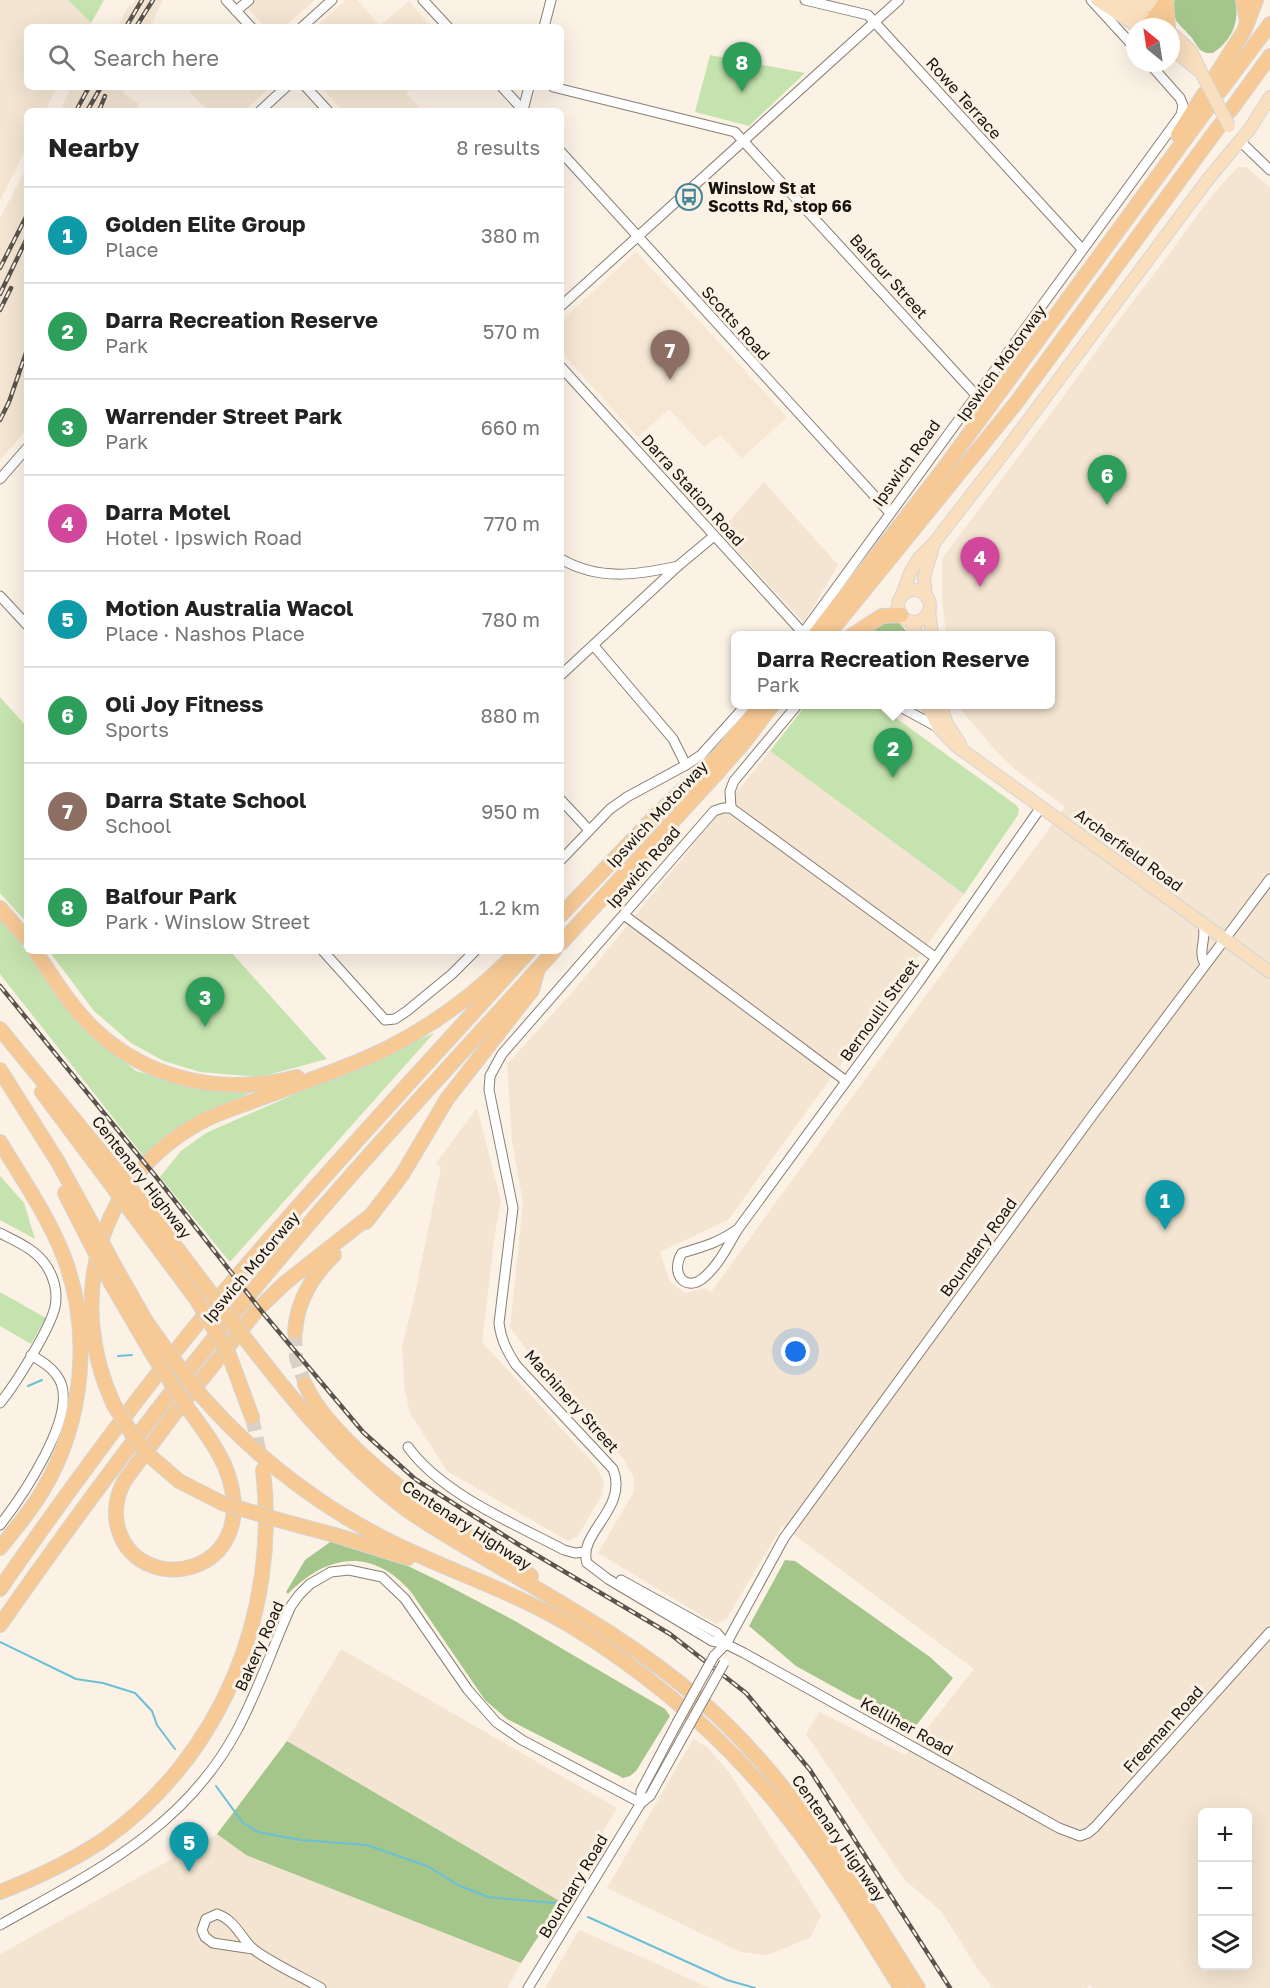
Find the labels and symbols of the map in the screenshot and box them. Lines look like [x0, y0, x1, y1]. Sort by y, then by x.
north arrow [1126, 18, 1180, 72]
pin: 8 [722, 42, 762, 92]
street label: Rowe Terrace [922, 53, 1006, 143]
place label: Winslow St at Scotts Rd, stop 66 [708, 178, 852, 216]
bus stop icon: Winslow St at Scotts Rd, stop 66 [674, 182, 704, 212]
street label: Balfour Street [846, 230, 932, 322]
street label: Scotts Road [697, 282, 775, 364]
street label: Ipswich Motorway [952, 301, 1050, 425]
pin: 7 [650, 330, 690, 380]
street label: Ipswich Road [868, 416, 944, 510]
street label: Darra Station Road [637, 430, 749, 550]
pin: 6 [1088, 456, 1126, 505]
pin: 4 [960, 538, 1000, 587]
pin: 2 [874, 728, 912, 778]
street label: Ipswich Motorway [602, 756, 712, 872]
street label: Archerfield Road [1071, 804, 1187, 896]
street label: Ipswich Road [602, 822, 684, 912]
street label: Bernoulli Street [835, 955, 923, 1065]
pin: 3 [186, 978, 224, 1027]
street label: Centenary Highway [88, 1112, 196, 1242]
pin: 1 [1146, 1180, 1184, 1230]
street label: Boundary Road [935, 1194, 1021, 1300]
street label: Ipswich Motorway [199, 1207, 303, 1327]
your location [781, 1337, 810, 1366]
street label: Machinery Street [520, 1345, 624, 1457]
street label: Centenary Highway [398, 1476, 536, 1574]
street label: Bakery Road [230, 1598, 288, 1694]
street label: Freeman Road [1119, 1681, 1207, 1777]
street label: Kelliher Road [857, 1692, 957, 1760]
street label: Centenary Highway [788, 1771, 890, 1905]
pin: 5 [170, 1822, 208, 1872]
street label: Boundary Road [534, 1830, 612, 1942]

